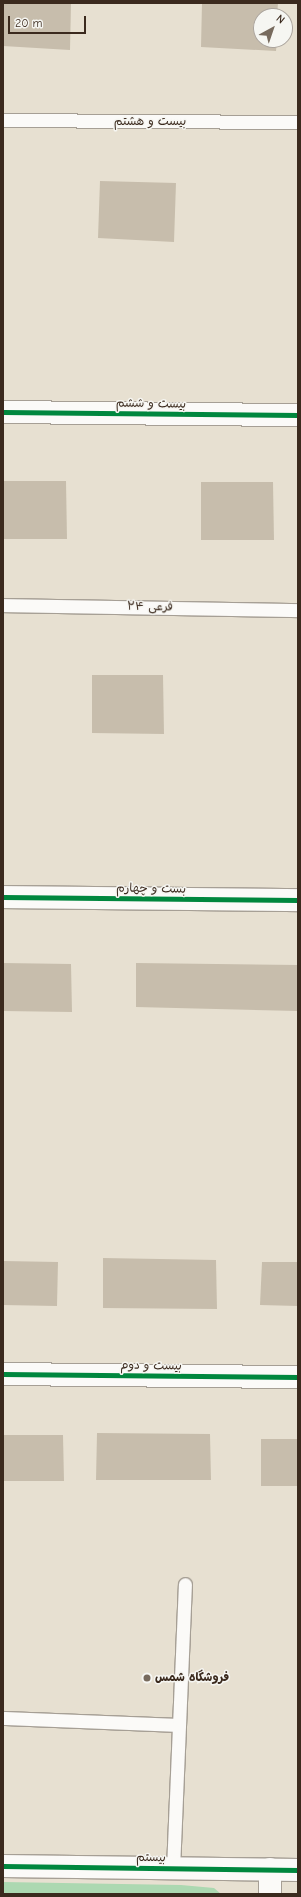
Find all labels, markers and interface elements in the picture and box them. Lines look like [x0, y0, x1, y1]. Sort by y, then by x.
scale bar [10, 8, 88, 34]
north arrow [253, 8, 293, 48]
text: N [273, 12, 287, 26]
text: 20 m [15, 16, 43, 30]
street label: بیست و هشتم [114, 115, 186, 129]
street label: بیست و ششم [116, 396, 186, 412]
street label: فرعی ۲۴ [127, 599, 173, 615]
street label: بست و چهارم [116, 881, 186, 897]
street label: بیست و دوم [120, 1358, 182, 1374]
place label: فروشگاه شمس [155, 1671, 229, 1685]
marker: فروشگاه شمس [142, 1673, 152, 1683]
street label: بیستم [136, 1851, 166, 1865]

